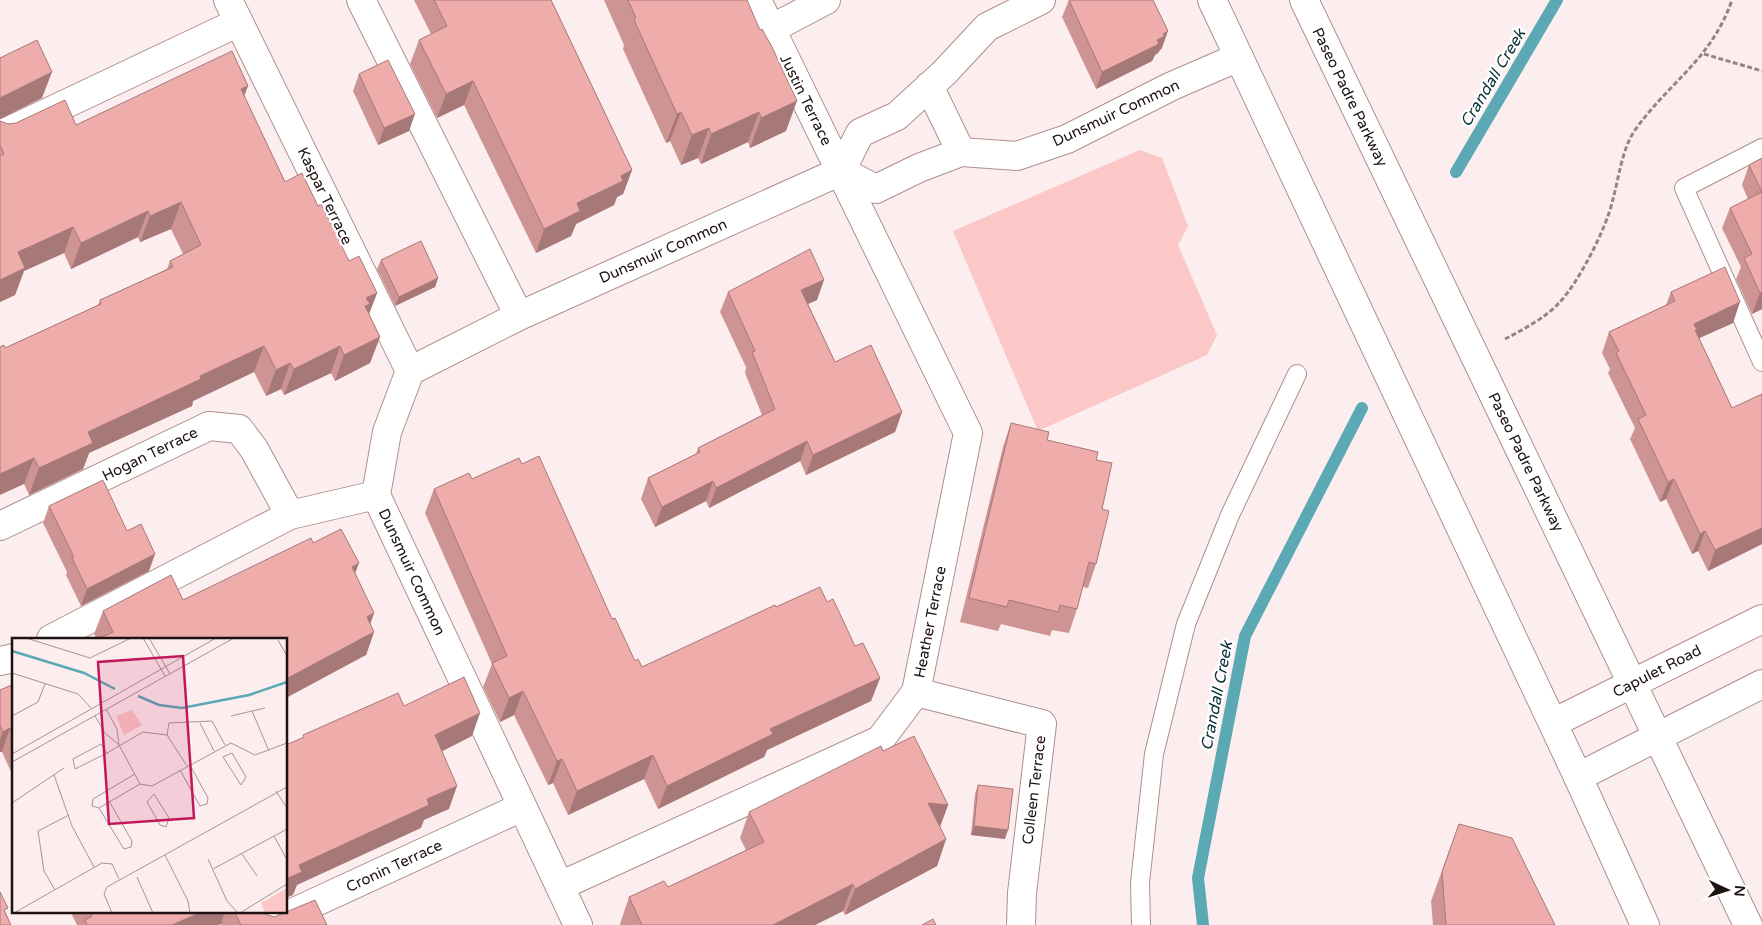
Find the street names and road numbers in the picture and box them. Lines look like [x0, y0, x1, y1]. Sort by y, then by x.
street label: Paseo Padre Parkway [1308, 25, 1392, 169]
street label: Justin Terrace [776, 52, 836, 148]
street label: Dunsmuir Common [1050, 76, 1182, 150]
street label: Kaspar Terrace [294, 144, 356, 248]
street label: Dunsmuir Common [596, 215, 730, 287]
street label: Paseo Padre Parkway [1484, 390, 1568, 534]
street label: Hogan Terrace [99, 423, 201, 485]
street label: Dunsmuir Common [375, 506, 449, 638]
street label: Heather Terrace [910, 564, 950, 680]
street label: Capulet Road [1610, 641, 1704, 701]
street label: Colleen Terrace [1018, 734, 1050, 846]
street label: Cronin Terrace [343, 836, 445, 896]

